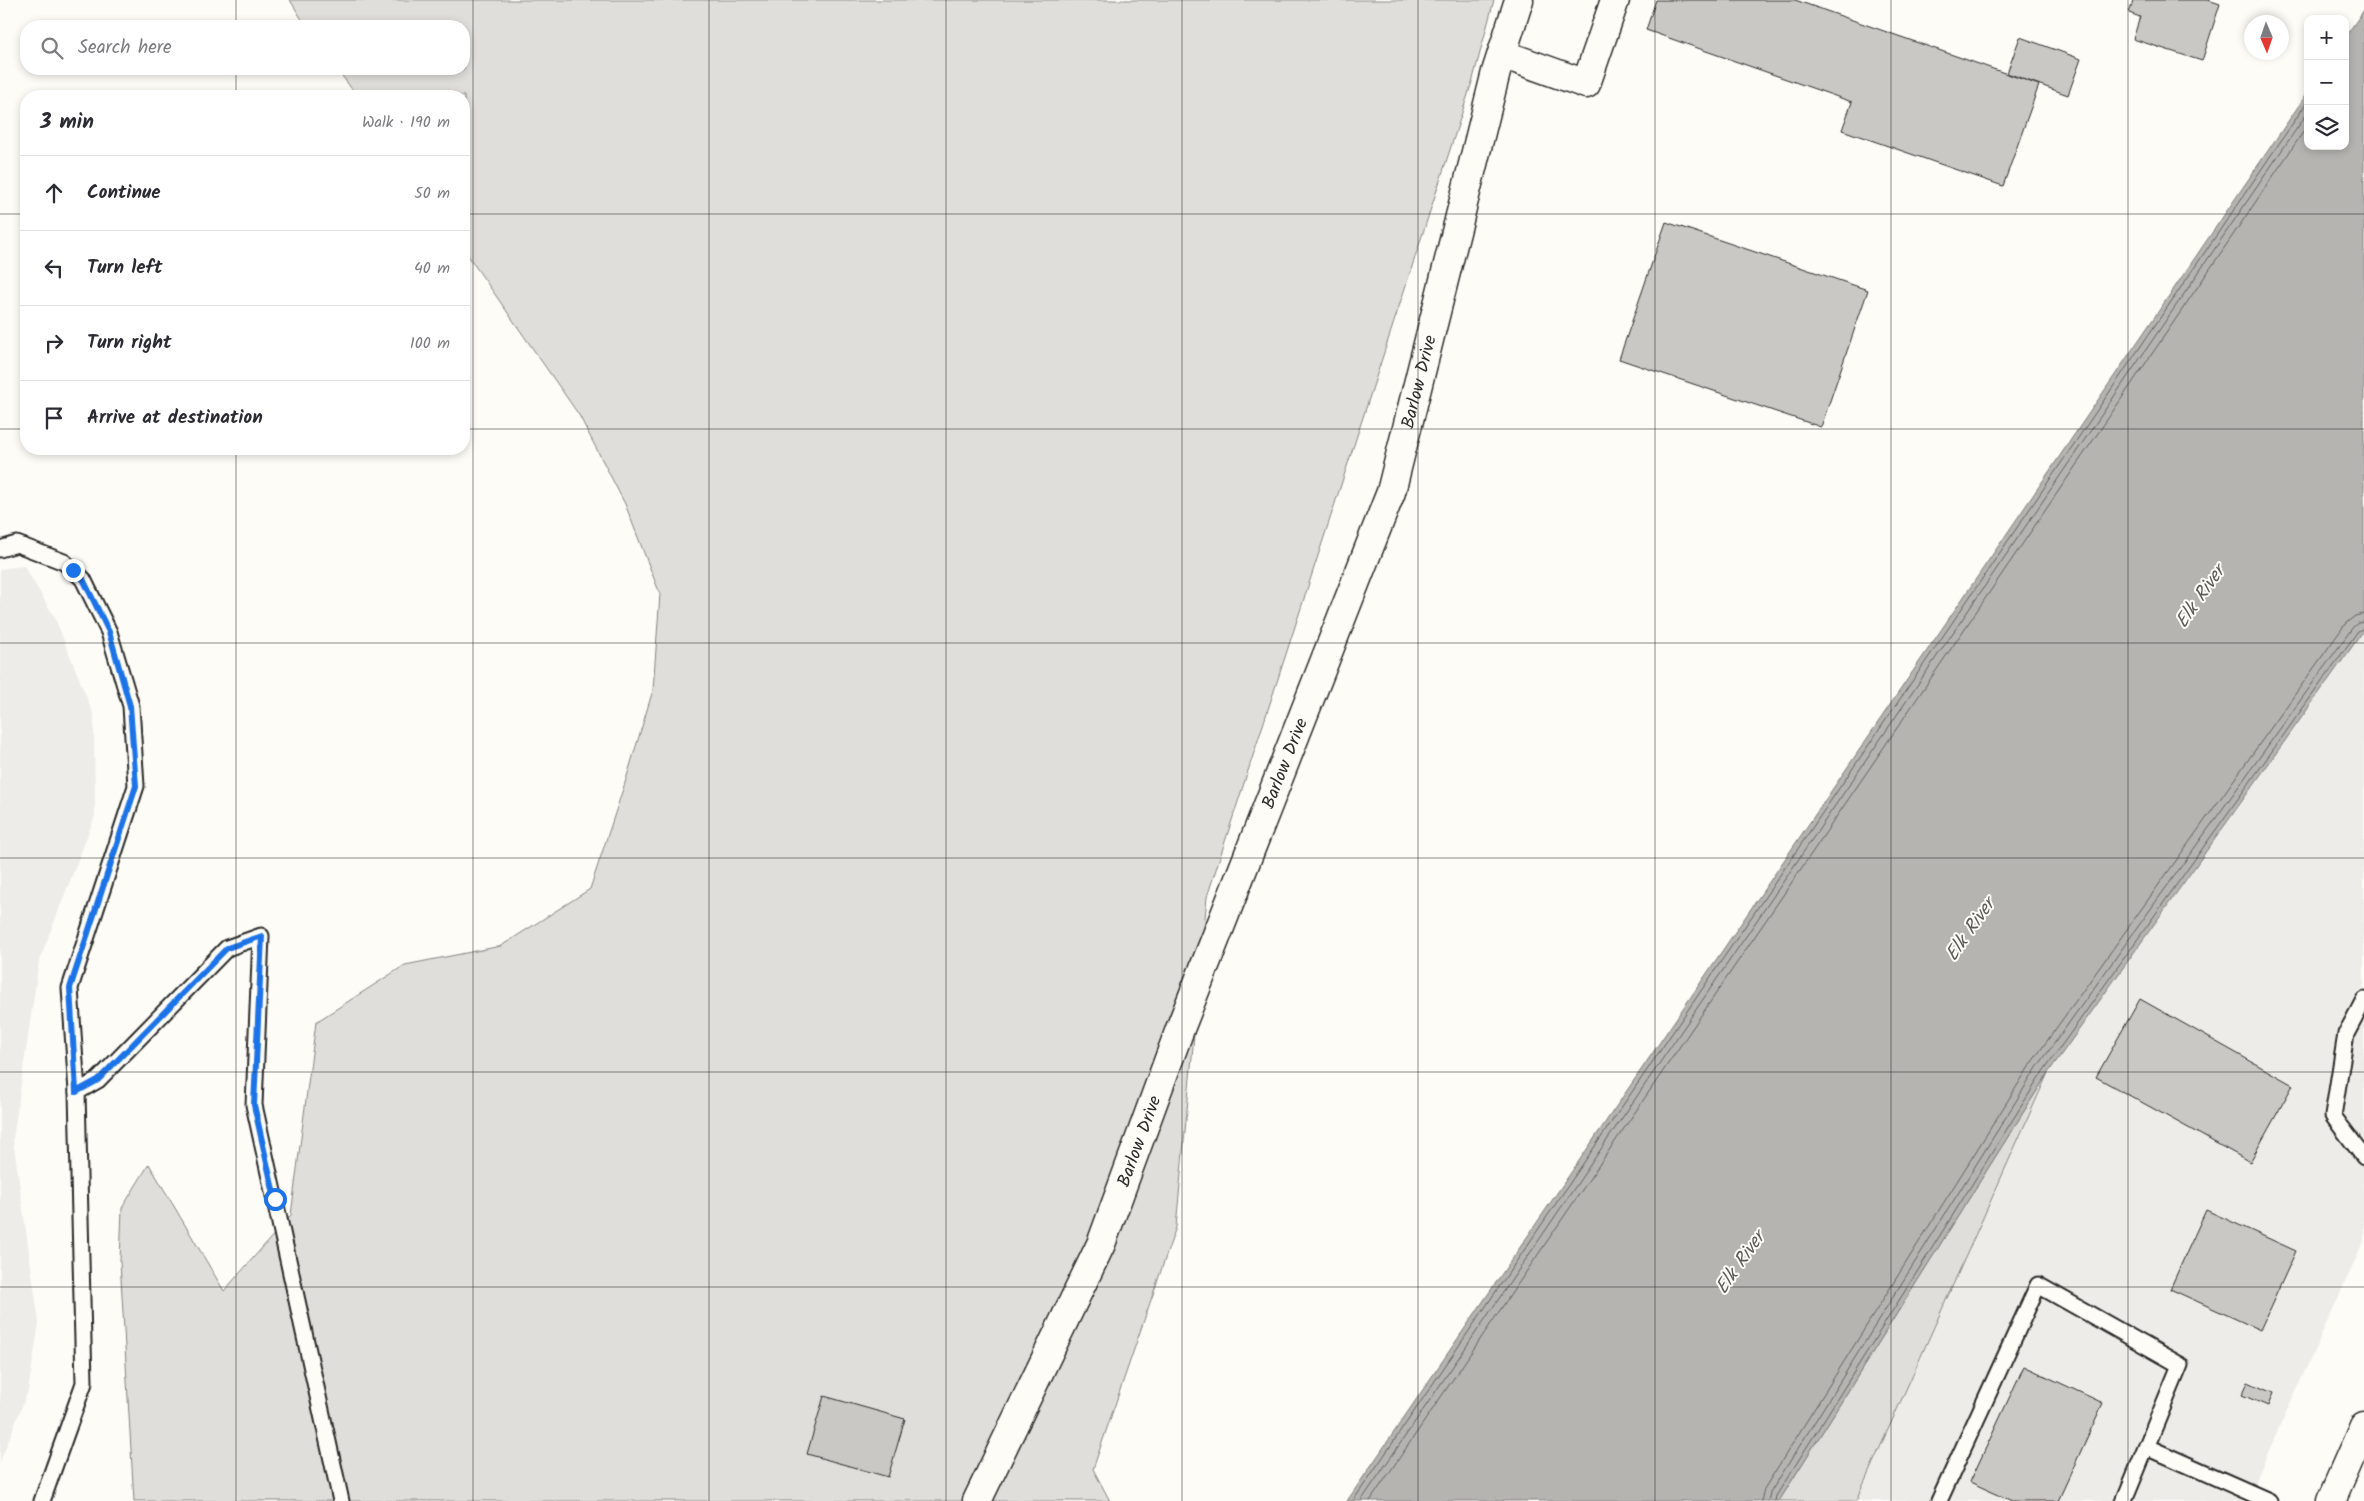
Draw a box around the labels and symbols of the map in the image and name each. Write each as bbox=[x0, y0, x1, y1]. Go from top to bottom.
north arrow bbox=[2244, 15, 2289, 60]
street label: Barlow Drive bbox=[1394, 332, 1446, 432]
water label: Elk River bbox=[2168, 557, 2235, 635]
route end bbox=[62, 559, 85, 582]
street label: Barlow Drive bbox=[1255, 714, 1317, 813]
water label: Elk River bbox=[1938, 890, 2005, 968]
street label: Barlow Drive bbox=[1110, 1092, 1170, 1191]
route start bbox=[264, 1188, 287, 1211]
water label: Elk River bbox=[1708, 1223, 1775, 1301]

